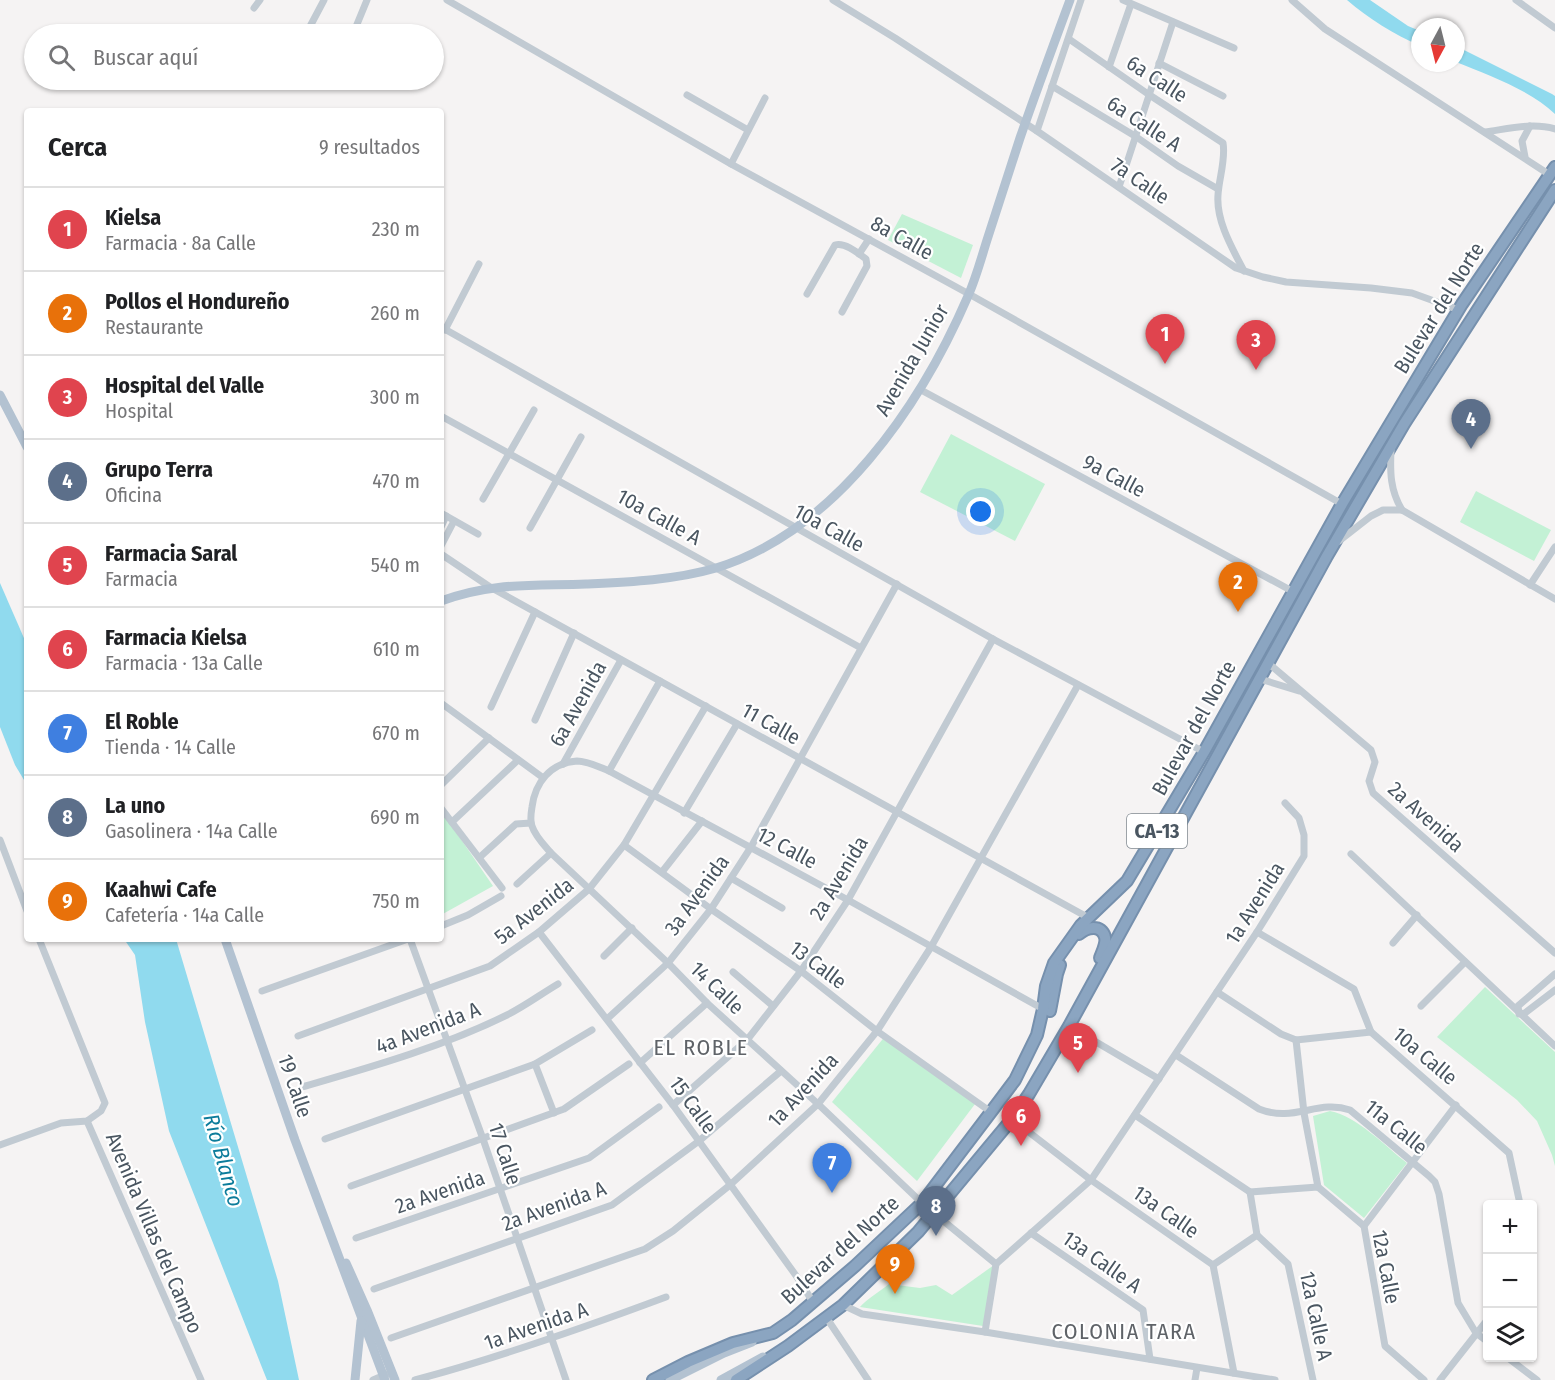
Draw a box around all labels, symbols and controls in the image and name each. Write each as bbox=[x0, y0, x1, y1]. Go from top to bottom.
north arrow bbox=[1411, 18, 1465, 72]
search box bbox=[24, 24, 444, 90]
icon: search bbox=[45, 41, 78, 74]
text: Buscar aquí bbox=[93, 44, 198, 71]
street label: 6a Calle bbox=[1122, 50, 1192, 108]
street label: 6a Calle A bbox=[1102, 90, 1186, 158]
text: Cerca bbox=[48, 132, 107, 163]
text: 9 resultados bbox=[319, 135, 420, 159]
street label: 7a Calle bbox=[1106, 152, 1174, 210]
text: Kielsa bbox=[105, 204, 161, 231]
street label: 8a Calle bbox=[866, 210, 938, 266]
text: 1 bbox=[63, 217, 72, 241]
text: 230 m bbox=[372, 217, 420, 241]
text: Farmacia · 8a Calle bbox=[105, 231, 256, 255]
street label: Bulevar del Norte bbox=[1388, 238, 1490, 378]
text: Pollos el Hondureño bbox=[105, 288, 289, 315]
street label: Avenida Junior bbox=[869, 299, 955, 421]
text: 2 bbox=[63, 301, 72, 325]
text: 260 m bbox=[371, 301, 420, 325]
pin: 1 bbox=[1146, 314, 1184, 364]
text: Restaurante bbox=[105, 315, 204, 339]
pin: 3 bbox=[1236, 320, 1276, 370]
text: Hospital del Valle bbox=[105, 372, 264, 399]
text: 3 bbox=[63, 385, 72, 409]
text: 300 m bbox=[370, 385, 420, 409]
text: Hospital bbox=[105, 399, 173, 423]
pin: 4 bbox=[1452, 400, 1490, 449]
street label: 9a Calle bbox=[1078, 449, 1150, 503]
text: Grupo Terra bbox=[105, 456, 213, 483]
text: 4 bbox=[62, 469, 73, 493]
text: 470 m bbox=[372, 469, 420, 493]
text: Oficina bbox=[105, 483, 162, 507]
street label: 10a Calle A bbox=[612, 483, 706, 551]
your location bbox=[966, 497, 995, 526]
street label: 10a Calle bbox=[789, 498, 869, 558]
text: Farmacia Saral bbox=[105, 540, 237, 567]
text: 5 bbox=[63, 553, 72, 577]
text: 540 m bbox=[371, 553, 420, 577]
pin: 2 bbox=[1218, 562, 1258, 612]
text: Farmacia bbox=[105, 567, 178, 591]
text: Farmacia Kielsa bbox=[105, 624, 247, 651]
text: 6 bbox=[62, 637, 73, 661]
text: 610 m bbox=[373, 637, 420, 661]
text: Farmacia · 13a Calle bbox=[105, 651, 263, 675]
street label: 6a Avenida bbox=[544, 656, 612, 752]
street label: Bulevar del Norte bbox=[1146, 656, 1242, 800]
street label: 11 Calle bbox=[737, 697, 805, 751]
text: El Roble bbox=[105, 708, 179, 735]
text: 7 bbox=[63, 721, 72, 745]
text: 670 m bbox=[372, 721, 420, 745]
text: Tienda · 14 Calle bbox=[105, 735, 236, 759]
street label: 2a Avenida bbox=[1383, 776, 1469, 858]
text: La uno bbox=[105, 792, 165, 819]
text: 8 bbox=[62, 805, 73, 829]
text: 690 m bbox=[370, 805, 420, 829]
road number: CA-13 bbox=[1127, 814, 1187, 848]
text: Gasolinera · 14a Calle bbox=[105, 819, 278, 843]
street label: 12 Calle bbox=[753, 821, 821, 875]
street label: 2a Avenida bbox=[804, 831, 874, 925]
street label: 3a Avenida bbox=[659, 850, 735, 940]
street label: 1a Avenida bbox=[1220, 857, 1290, 949]
street label: 5a Avenida bbox=[489, 872, 579, 950]
text: Kaahwi Cafe bbox=[105, 876, 217, 903]
text: 9 bbox=[62, 889, 73, 913]
text: 750 m bbox=[373, 889, 420, 913]
text: Cafetería · 14a Calle bbox=[105, 903, 264, 927]
street label: 13 Calle bbox=[784, 935, 852, 995]
street label: 14 Calle bbox=[685, 956, 749, 1020]
street label: 4a Avenida A bbox=[372, 996, 484, 1060]
street label: 10a Calle bbox=[1387, 1022, 1463, 1090]
pin: 5 bbox=[1058, 1024, 1098, 1073]
district label: EL ROBLE bbox=[654, 1034, 748, 1061]
street label: 1a Avenida bbox=[762, 1047, 844, 1133]
street label: 19 Calle bbox=[272, 1051, 318, 1121]
street label: 15 Calle bbox=[663, 1071, 723, 1139]
street label: 11a Calle bbox=[1359, 1094, 1433, 1160]
pin: 6 bbox=[1002, 1096, 1040, 1146]
water label: Río Blanco bbox=[197, 1111, 250, 1210]
street label: 17 Calle bbox=[483, 1120, 527, 1188]
street label: Avenida Villas del Campo bbox=[100, 1129, 208, 1337]
pin: 7 bbox=[812, 1144, 852, 1193]
street label: 2a Avenida bbox=[392, 1165, 488, 1219]
street label: 2a Avenida A bbox=[498, 1175, 610, 1237]
street label: 13a Calle bbox=[1128, 1180, 1204, 1244]
pin: 8 bbox=[916, 1186, 956, 1236]
street label: Bulevar del Norte bbox=[776, 1190, 904, 1310]
map controls bbox=[1483, 1200, 1537, 1362]
button: + bbox=[1483, 1200, 1537, 1254]
street label: 13a Calle A bbox=[1057, 1225, 1147, 1299]
street label: 12a Calle bbox=[1366, 1228, 1406, 1306]
pin: 9 bbox=[876, 1244, 914, 1294]
button: − bbox=[1483, 1254, 1537, 1308]
street label: 12a Calle A bbox=[1294, 1269, 1338, 1363]
street label: 1a Avenida A bbox=[481, 1296, 591, 1356]
button: layers bbox=[1483, 1308, 1537, 1362]
district label: COLONIA TARA bbox=[1051, 1318, 1197, 1345]

